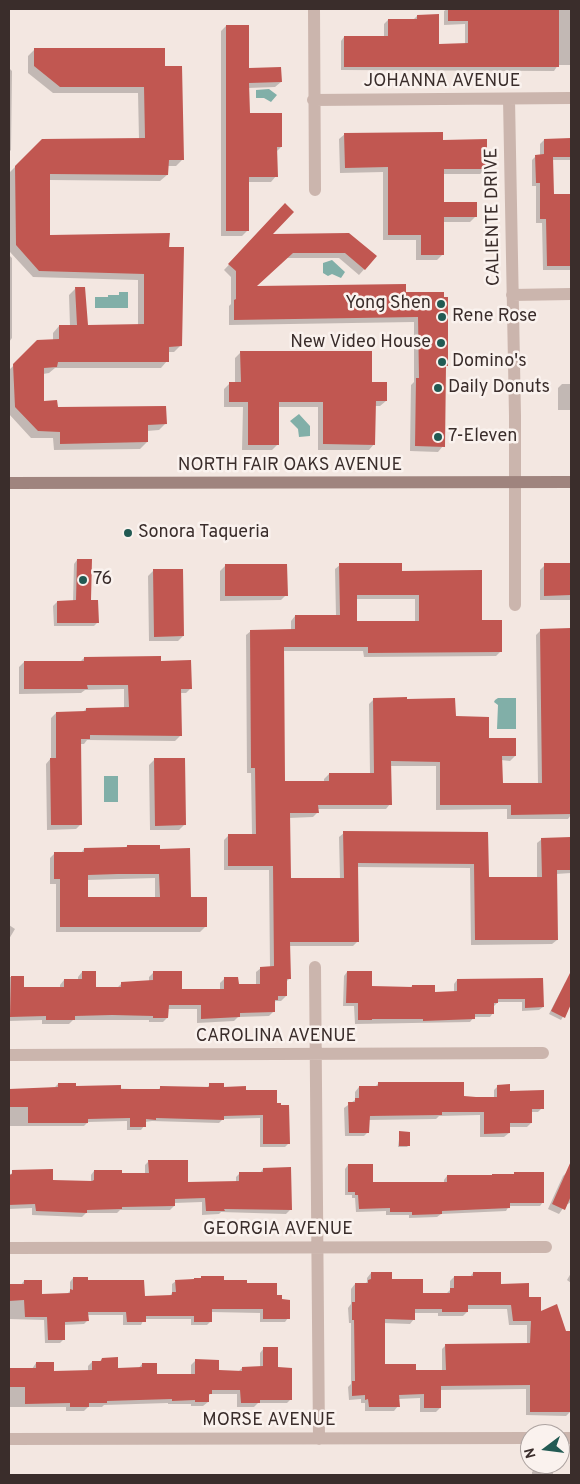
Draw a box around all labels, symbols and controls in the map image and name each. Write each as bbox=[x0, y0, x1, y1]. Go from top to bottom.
street label: JOHANNA AVENUE bbox=[363, 71, 521, 93]
street label: CALIENTE DRIVE bbox=[482, 148, 506, 286]
place label: Yong Shen bbox=[345, 293, 431, 315]
marker: Yong Shen bbox=[435, 298, 447, 310]
place label: Rene Rose bbox=[452, 306, 537, 328]
marker: Rene Rose bbox=[436, 311, 448, 323]
place label: New Video House bbox=[290, 332, 431, 354]
marker: New Video House bbox=[435, 337, 447, 349]
place label: Domino's bbox=[452, 351, 527, 373]
marker: Domino's bbox=[436, 356, 448, 368]
place label: Daily Donuts bbox=[448, 377, 550, 399]
marker: Daily Donuts bbox=[432, 382, 444, 394]
place label: 7-Eleven bbox=[448, 426, 517, 448]
marker: 7-Eleven bbox=[432, 431, 444, 443]
street label: NORTH FAIR OAKS AVENUE bbox=[178, 455, 402, 477]
place label: Sonora Taqueria bbox=[138, 522, 269, 544]
marker: Sonora Taqueria bbox=[122, 527, 134, 539]
place label: 76 bbox=[93, 569, 112, 591]
marker: 76 bbox=[77, 574, 89, 586]
street label: CAROLINA AVENUE bbox=[196, 1026, 356, 1048]
street label: GEORGIA AVENUE bbox=[203, 1219, 353, 1241]
street label: MORSE AVENUE bbox=[202, 1410, 336, 1432]
north arrow bbox=[520, 1424, 570, 1474]
text: N bbox=[521, 1446, 541, 1460]

